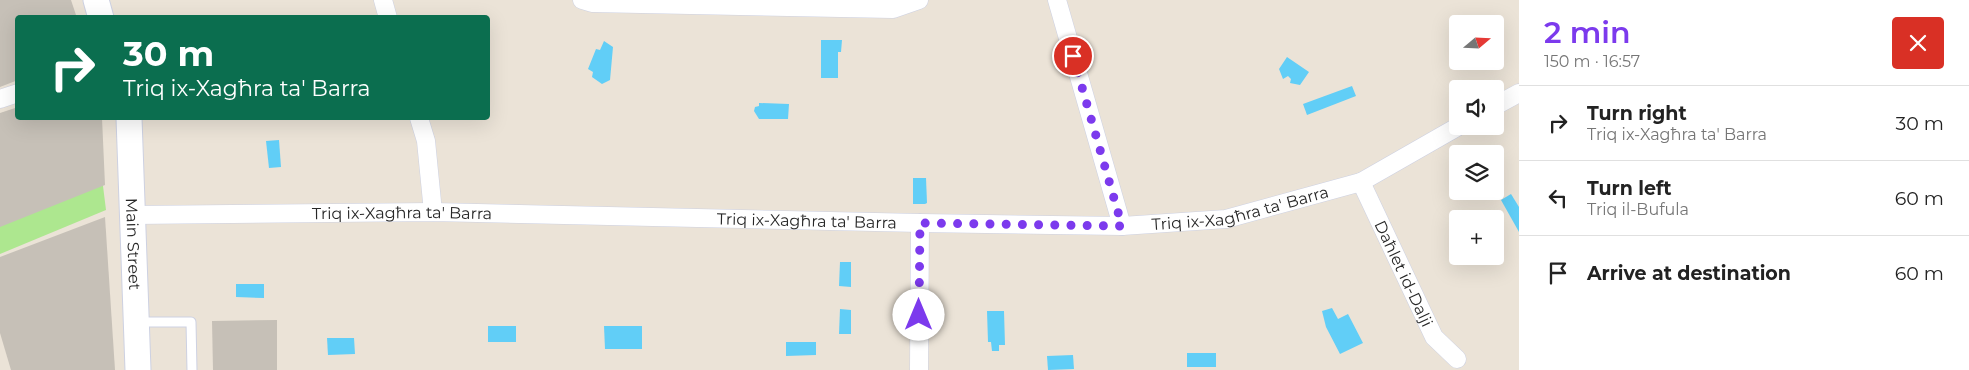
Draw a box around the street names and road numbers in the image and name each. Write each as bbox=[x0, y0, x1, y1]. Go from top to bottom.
street label: Triq ix-Xagħra ta' Barra bbox=[1151, 182, 1330, 233]
street label: Main Street bbox=[122, 197, 145, 291]
street label: Triq ix-Xagħra ta' Barra bbox=[312, 202, 492, 223]
street label: Triq ix-Xagħra ta' Barra bbox=[717, 209, 897, 232]
street label: Daħlet id-Dalji bbox=[1371, 217, 1437, 330]

